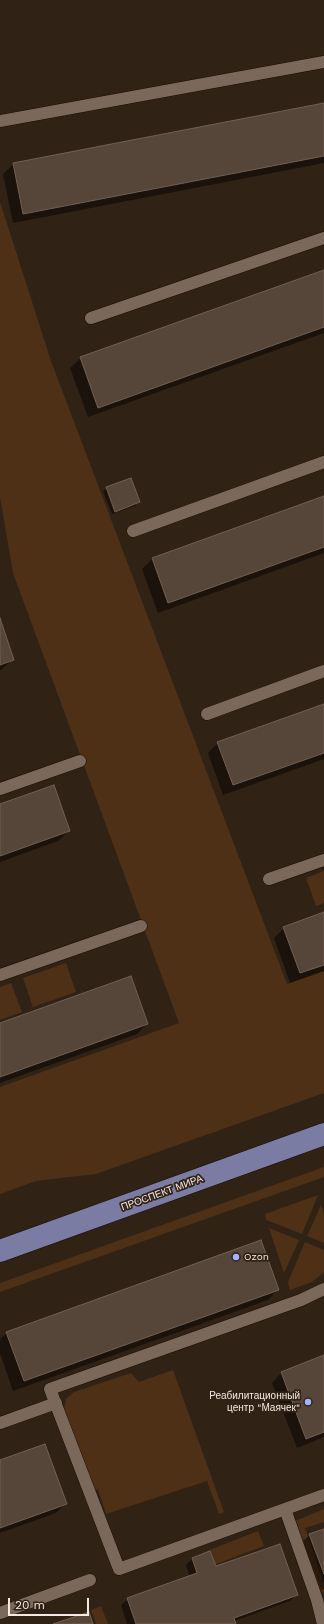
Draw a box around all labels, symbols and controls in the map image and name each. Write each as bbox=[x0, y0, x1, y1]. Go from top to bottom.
street label: ПРОСПЕКТ МИРА bbox=[120, 1173, 204, 1213]
place label: Ozon bbox=[244, 1251, 269, 1263]
marker: Ozon bbox=[231, 1252, 241, 1262]
place label: Реабилитационный центр "Маячек" bbox=[209, 1390, 300, 1414]
marker: Реабилитационный центр "Маячек" bbox=[303, 1397, 313, 1407]
scale bar bbox=[10, 1590, 91, 1616]
text: 20 m bbox=[15, 1598, 45, 1612]

